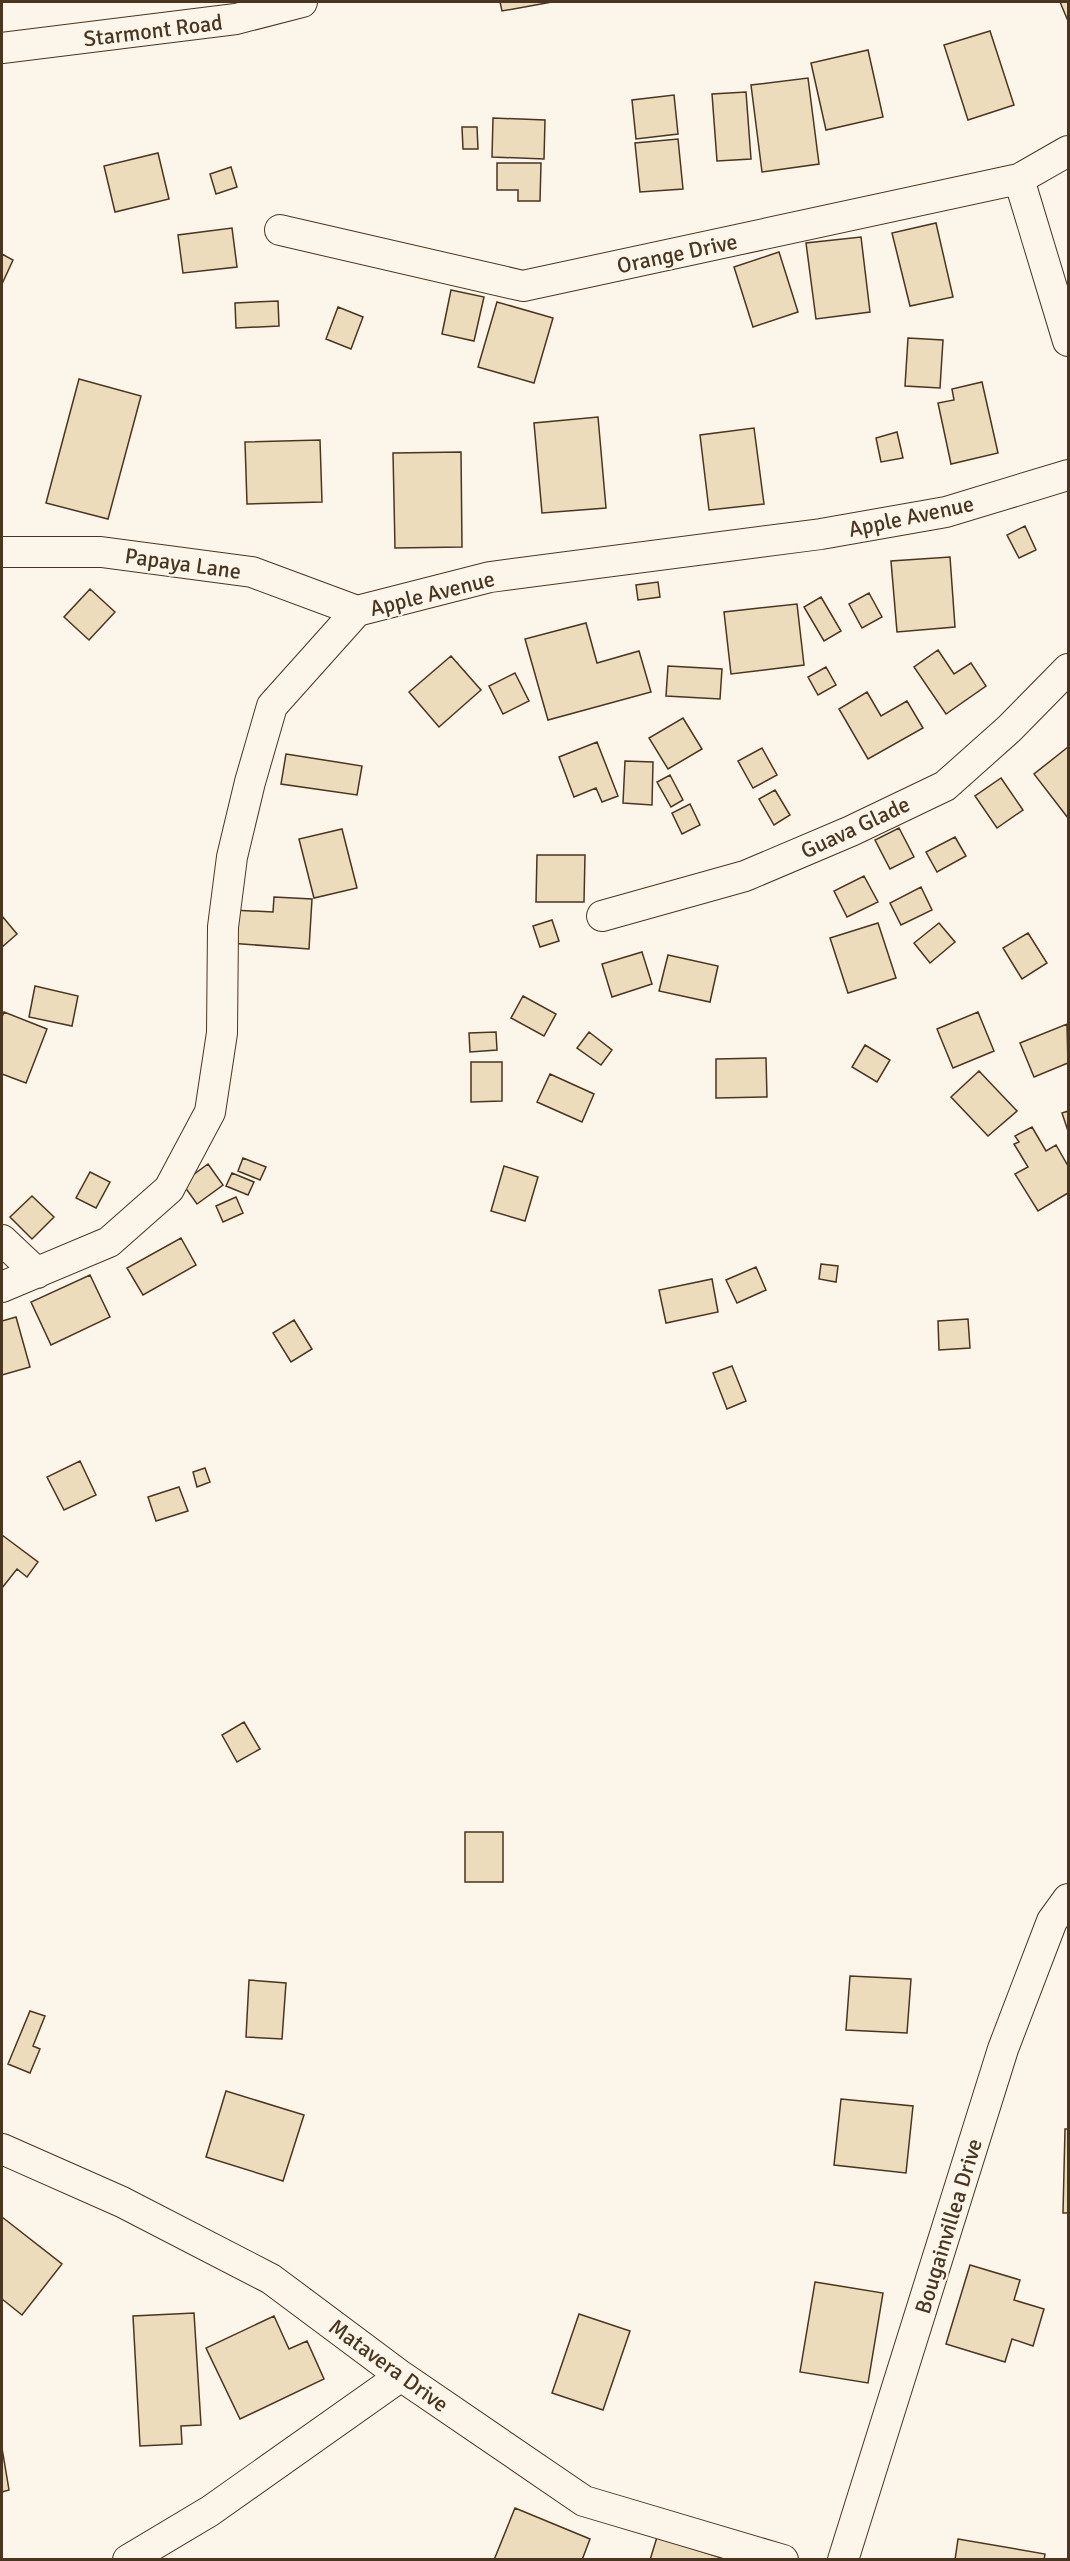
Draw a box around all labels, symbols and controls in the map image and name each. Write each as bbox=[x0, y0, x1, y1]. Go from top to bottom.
street label: Starmont Road bbox=[82, 9, 224, 52]
street label: Orange Drive bbox=[615, 228, 740, 279]
street label: Apple Avenue bbox=[846, 490, 976, 543]
street label: Papaya Lane bbox=[123, 542, 243, 585]
street label: Apple Avenue bbox=[367, 565, 497, 622]
street label: Guava Glade bbox=[796, 790, 914, 864]
street label: Bougainvillea Drive bbox=[909, 2135, 988, 2317]
street label: Matavera Drive bbox=[324, 2313, 454, 2418]

